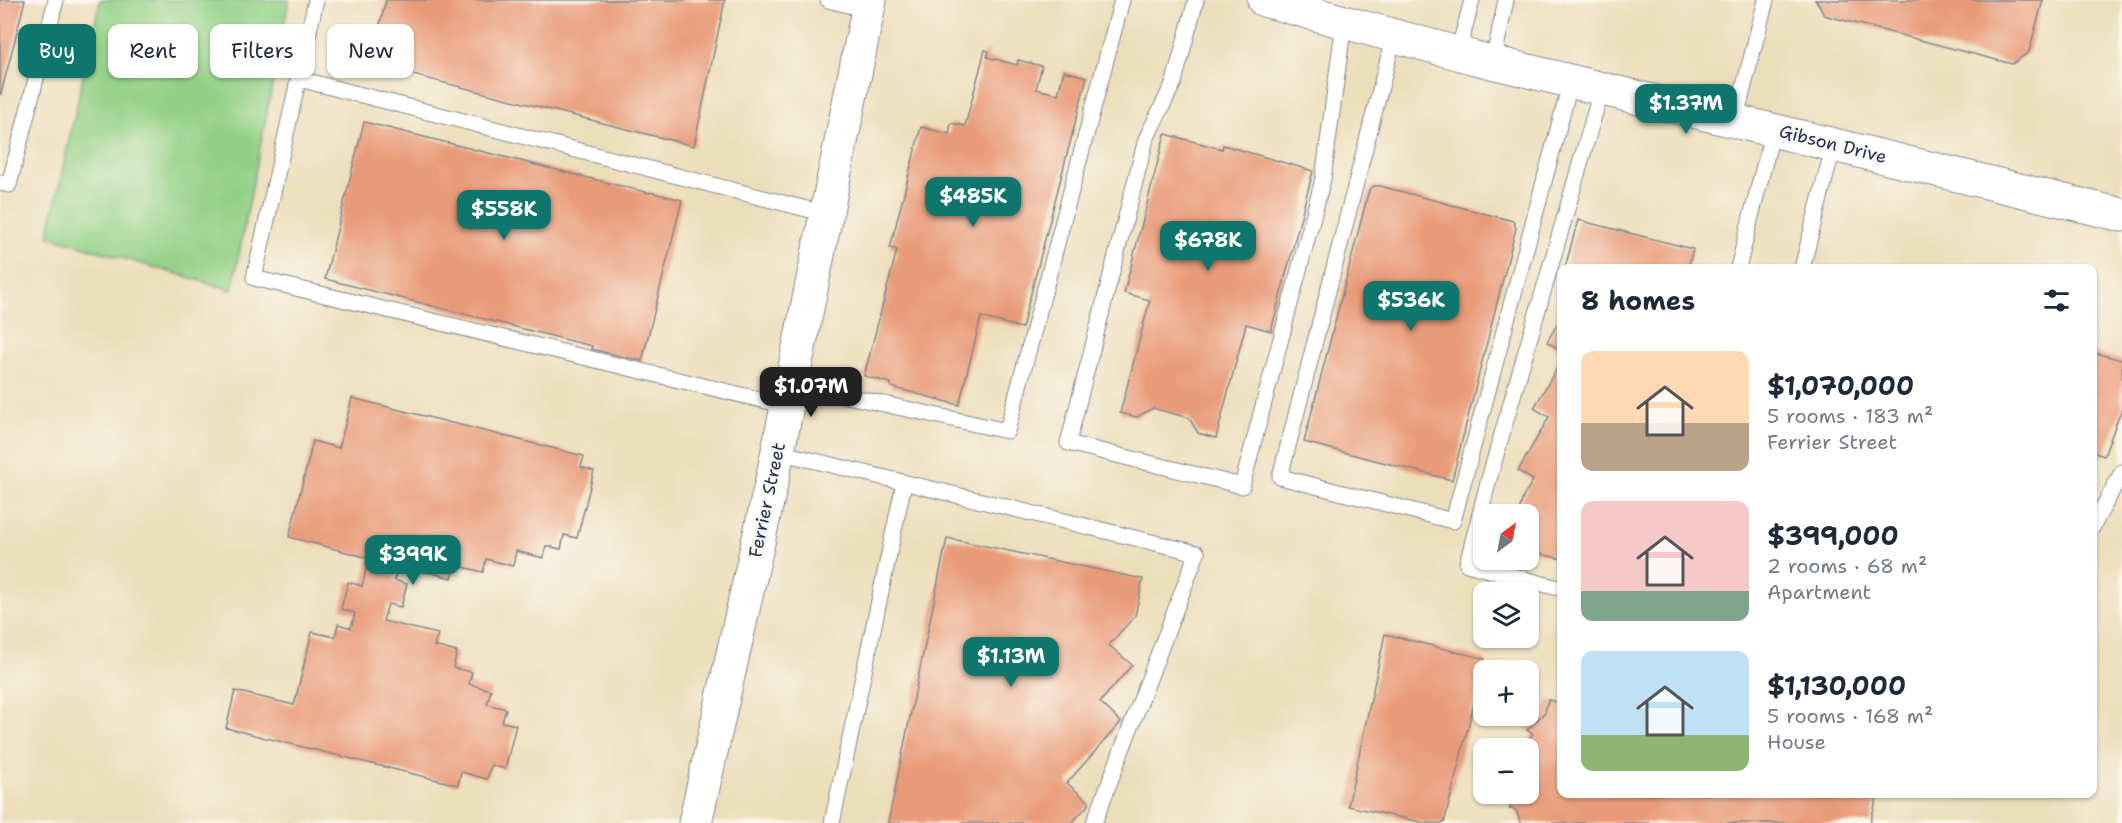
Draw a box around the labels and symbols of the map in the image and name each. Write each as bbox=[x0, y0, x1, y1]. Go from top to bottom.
pin: $1.37M bbox=[1637, 84, 1735, 135]
street label: Gibson Drive bbox=[1777, 119, 1889, 169]
pin: $485K bbox=[931, 177, 1015, 228]
pin: $558K bbox=[462, 190, 546, 241]
pin: $678K bbox=[1166, 221, 1250, 272]
pin: $536K bbox=[1369, 281, 1453, 332]
pin: $1.07M bbox=[762, 367, 860, 418]
street label: Ferrier Street bbox=[743, 440, 791, 560]
north arrow bbox=[1473, 504, 1539, 570]
pin: $399K bbox=[371, 535, 455, 586]
pin: $1.13M bbox=[962, 637, 1060, 688]

